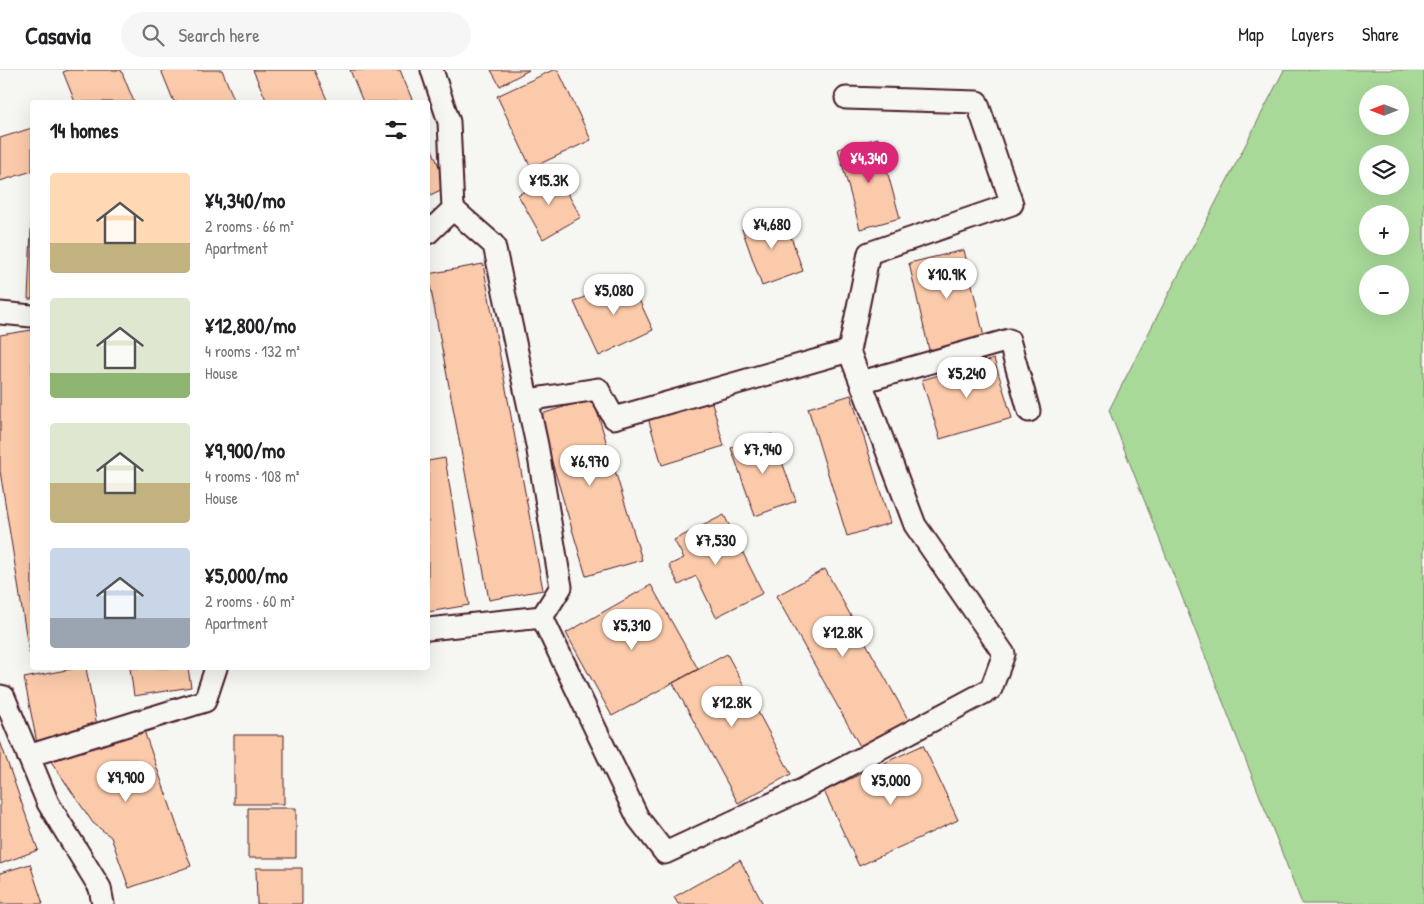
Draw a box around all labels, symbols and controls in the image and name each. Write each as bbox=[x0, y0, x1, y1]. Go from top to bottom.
search box bbox=[121, 12, 471, 57]
text: Casavia bbox=[25, 19, 91, 51]
icon: search bbox=[139, 21, 167, 49]
text: Search here bbox=[179, 22, 260, 48]
text: Map bbox=[1238, 22, 1264, 47]
text: Layers bbox=[1292, 22, 1334, 47]
text: Share bbox=[1362, 22, 1399, 47]
north arrow bbox=[1359, 85, 1409, 135]
map controls bbox=[1359, 85, 1409, 315]
text: 14 homes bbox=[50, 116, 118, 145]
icon: filters bbox=[382, 116, 410, 144]
pin: ¥4,340 bbox=[828, 142, 910, 184]
button: layers bbox=[1359, 145, 1409, 195]
text: ¥4,340 bbox=[851, 147, 888, 169]
pin: ¥15.3K bbox=[508, 164, 590, 206]
text: ¥15.3K bbox=[530, 169, 568, 191]
text: ¥4,340/mo bbox=[205, 186, 285, 215]
icon: home bbox=[90, 193, 150, 253]
button: + bbox=[1359, 205, 1409, 255]
pin: ¥4,680 bbox=[731, 208, 813, 250]
text: ¥4,680 bbox=[753, 213, 791, 235]
text: 2 rooms · 66 m² bbox=[205, 215, 294, 237]
text: Apartment bbox=[205, 237, 268, 259]
pin: ¥10.9K bbox=[906, 258, 988, 300]
text: ¥10.9K bbox=[928, 263, 966, 285]
button: − bbox=[1359, 265, 1409, 315]
pin: ¥5,080 bbox=[573, 274, 655, 316]
text: ¥5,080 bbox=[595, 279, 633, 301]
text: ¥12,800/mo bbox=[205, 311, 296, 340]
icon: home bbox=[90, 318, 150, 378]
text: 4 rooms · 132 m² bbox=[205, 340, 300, 362]
pin: ¥5,240 bbox=[926, 356, 1008, 399]
text: House bbox=[205, 362, 238, 384]
text: ¥5,240 bbox=[948, 362, 986, 384]
pin: ¥7,940 bbox=[722, 432, 804, 475]
text: ¥9,900/mo bbox=[205, 436, 285, 465]
text: ¥7,940 bbox=[744, 438, 782, 460]
icon: home bbox=[90, 443, 150, 503]
pin: ¥6,970 bbox=[549, 444, 631, 487]
text: ¥6,970 bbox=[571, 450, 609, 472]
text: 4 rooms · 108 m² bbox=[205, 465, 299, 487]
text: House bbox=[205, 487, 238, 509]
pin: ¥7,530 bbox=[675, 524, 757, 566]
text: ¥7,530 bbox=[696, 529, 736, 551]
text: ¥5,000/mo bbox=[205, 561, 288, 590]
icon: home bbox=[90, 568, 150, 628]
text: 2 rooms · 60 m² bbox=[205, 590, 295, 612]
pin: ¥5,310 bbox=[591, 608, 673, 651]
text: Apartment bbox=[205, 612, 268, 634]
text: ¥5,310 bbox=[613, 614, 651, 636]
pin: ¥12.8K bbox=[802, 616, 884, 658]
text: ¥12.8K bbox=[823, 621, 863, 643]
pin: ¥12.8K bbox=[691, 686, 773, 728]
text: ¥12.8K bbox=[712, 691, 752, 713]
pin: ¥9,900 bbox=[85, 760, 167, 803]
pin: ¥5,000 bbox=[850, 764, 932, 806]
text: ¥9,900 bbox=[108, 766, 144, 788]
text: ¥5,000 bbox=[872, 769, 910, 791]

